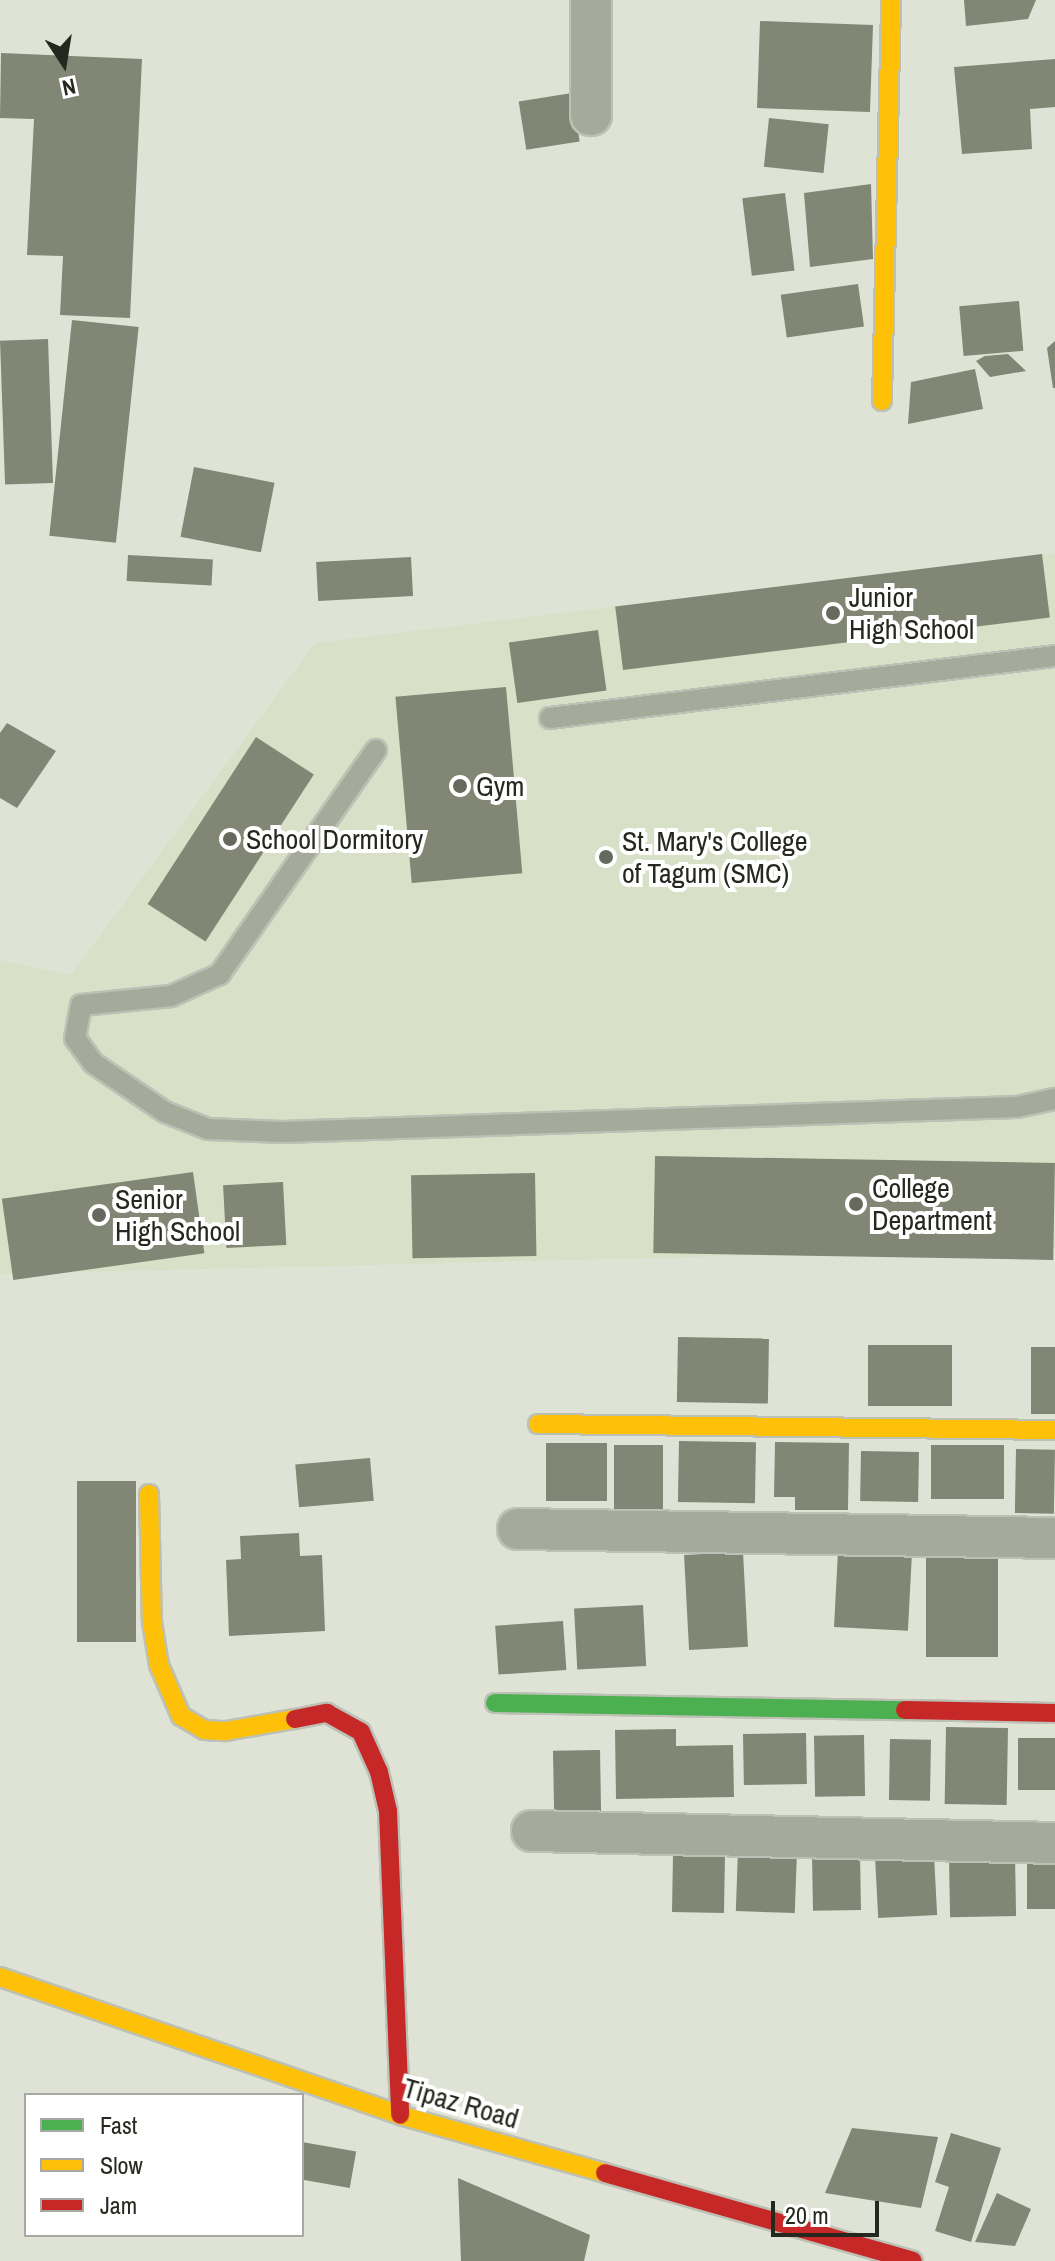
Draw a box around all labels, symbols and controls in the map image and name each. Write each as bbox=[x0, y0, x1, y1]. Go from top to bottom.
north arrow bbox=[24, 24, 104, 104]
text: N bbox=[59, 71, 78, 104]
place label: Junior High School bbox=[849, 580, 974, 646]
marker: Junior High School bbox=[824, 604, 842, 622]
place label: Gym bbox=[476, 769, 524, 803]
marker: Gym bbox=[451, 777, 469, 795]
place label: School Dormitory bbox=[246, 822, 423, 856]
place label: St. Mary's College of Tagum (SMC) bbox=[622, 824, 808, 890]
marker: School Dormitory bbox=[221, 830, 239, 848]
marker: St. Mary's College of Tagum (SMC) bbox=[597, 848, 615, 866]
place label: College Department bbox=[872, 1171, 992, 1237]
place label: Senior High School bbox=[115, 1182, 240, 1248]
marker: College Department bbox=[847, 1195, 865, 1213]
marker: Senior High School bbox=[90, 1206, 108, 1224]
street label: Tipaz Road bbox=[400, 2071, 522, 2135]
legend bbox=[24, 2093, 304, 2237]
text: Fast bbox=[100, 2109, 137, 2141]
text: Slow bbox=[100, 2149, 143, 2181]
scale bar bbox=[775, 2185, 883, 2235]
text: Jam bbox=[100, 2189, 137, 2221]
text: 20 m bbox=[785, 2199, 829, 2231]

